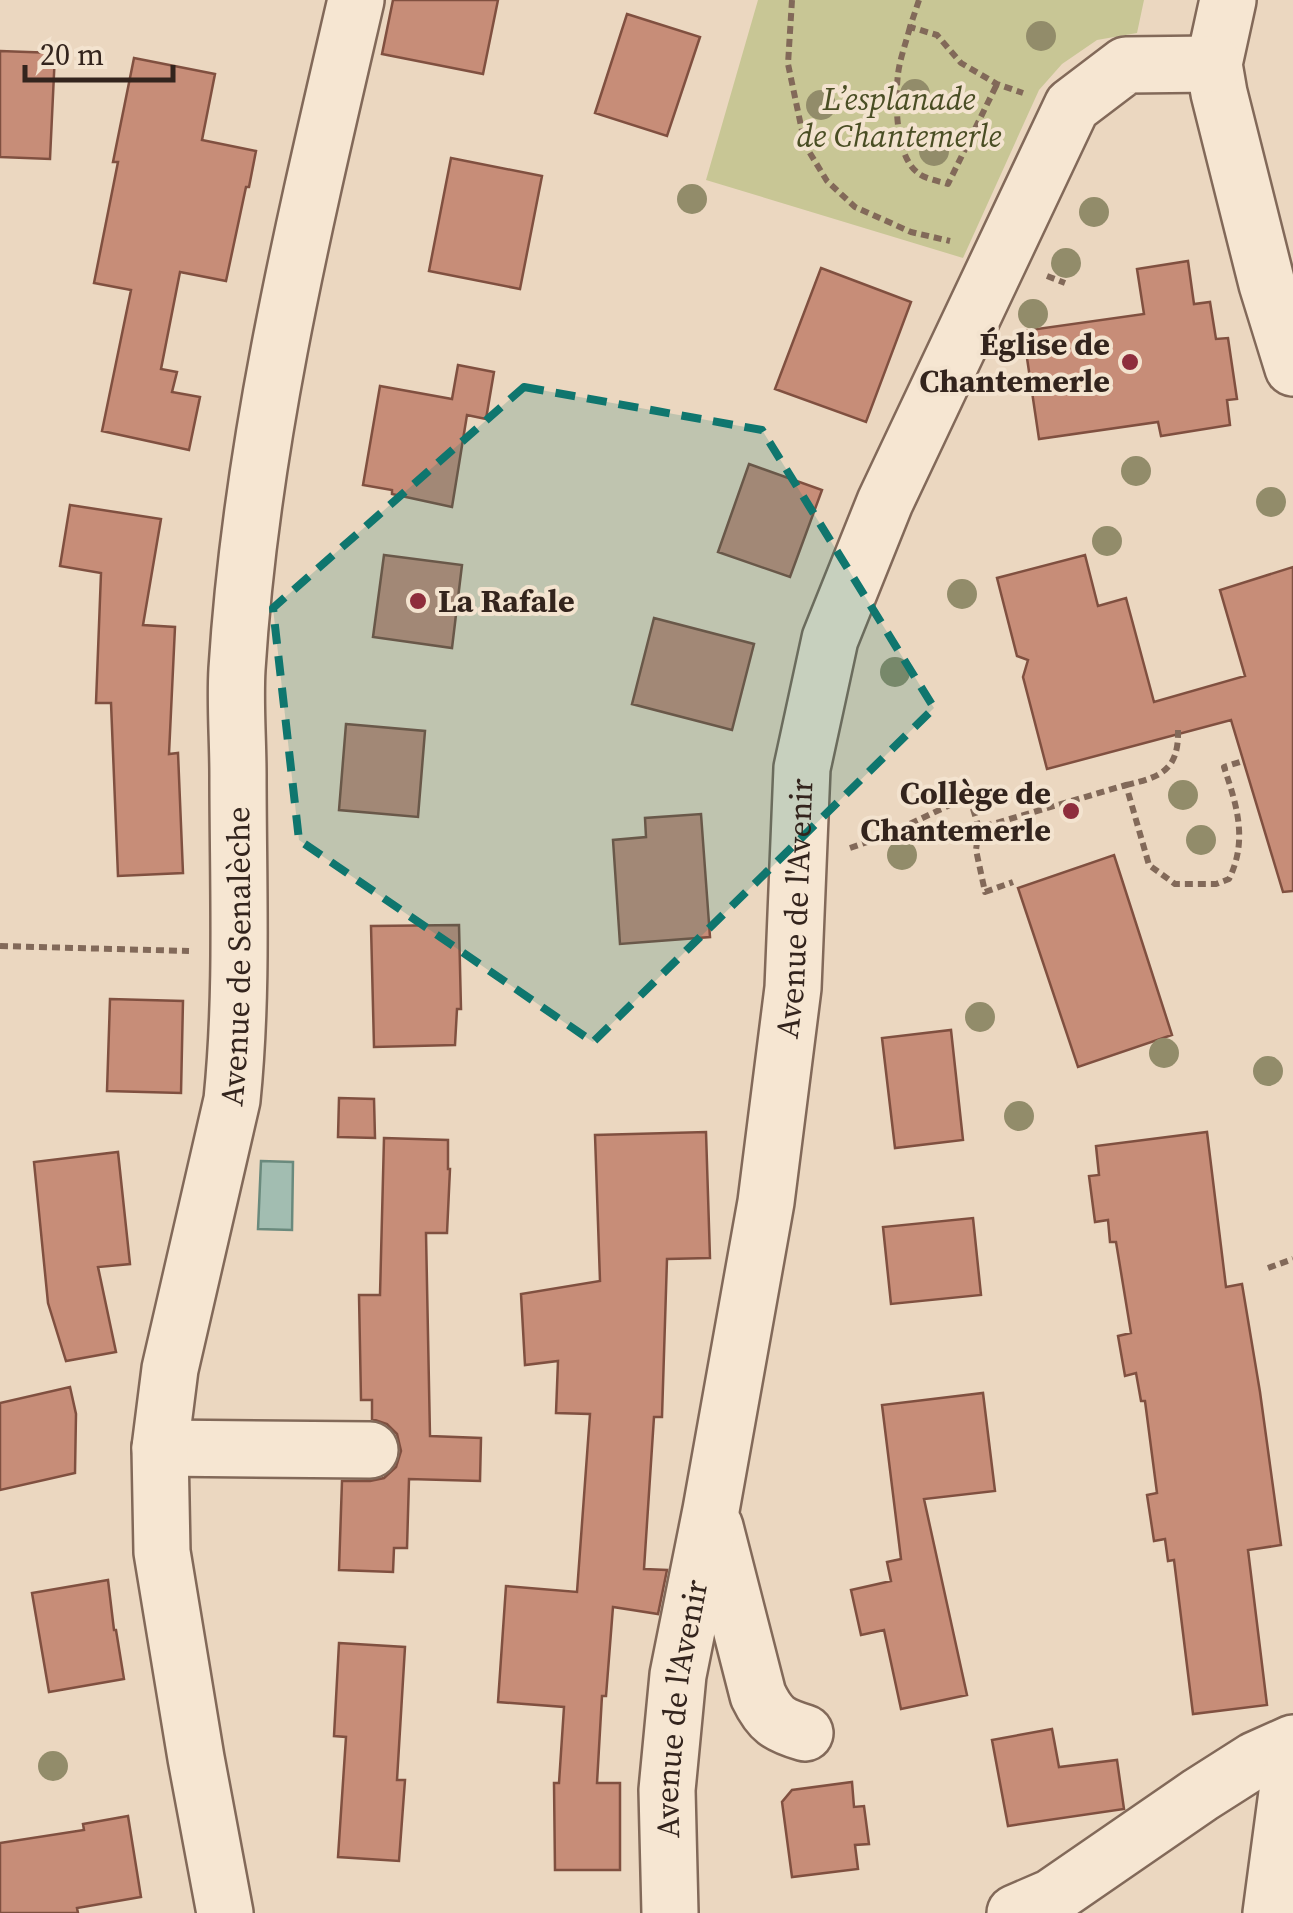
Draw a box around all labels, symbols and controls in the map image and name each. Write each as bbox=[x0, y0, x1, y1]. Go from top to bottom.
scale bar bbox=[25, 20, 172, 82]
text: 20 m bbox=[40, 34, 104, 75]
park label: L’esplanade de Chantemerle bbox=[796, 77, 1002, 158]
place label: Église de Chantemerle bbox=[919, 322, 1110, 403]
marker: Église de Chantemerle bbox=[1119, 351, 1141, 373]
place label: La Rafale bbox=[438, 579, 575, 623]
marker: La Rafale bbox=[407, 590, 429, 612]
place label: Collège de Chantemerle bbox=[860, 771, 1051, 852]
street label: Avenue de l'Avenir bbox=[765, 777, 824, 1041]
marker: Collège de Chantemerle bbox=[1060, 800, 1082, 822]
street label: Avenue de Senalèche bbox=[210, 806, 261, 1108]
street label: Avenue de l'Avenir bbox=[645, 1576, 719, 1839]

